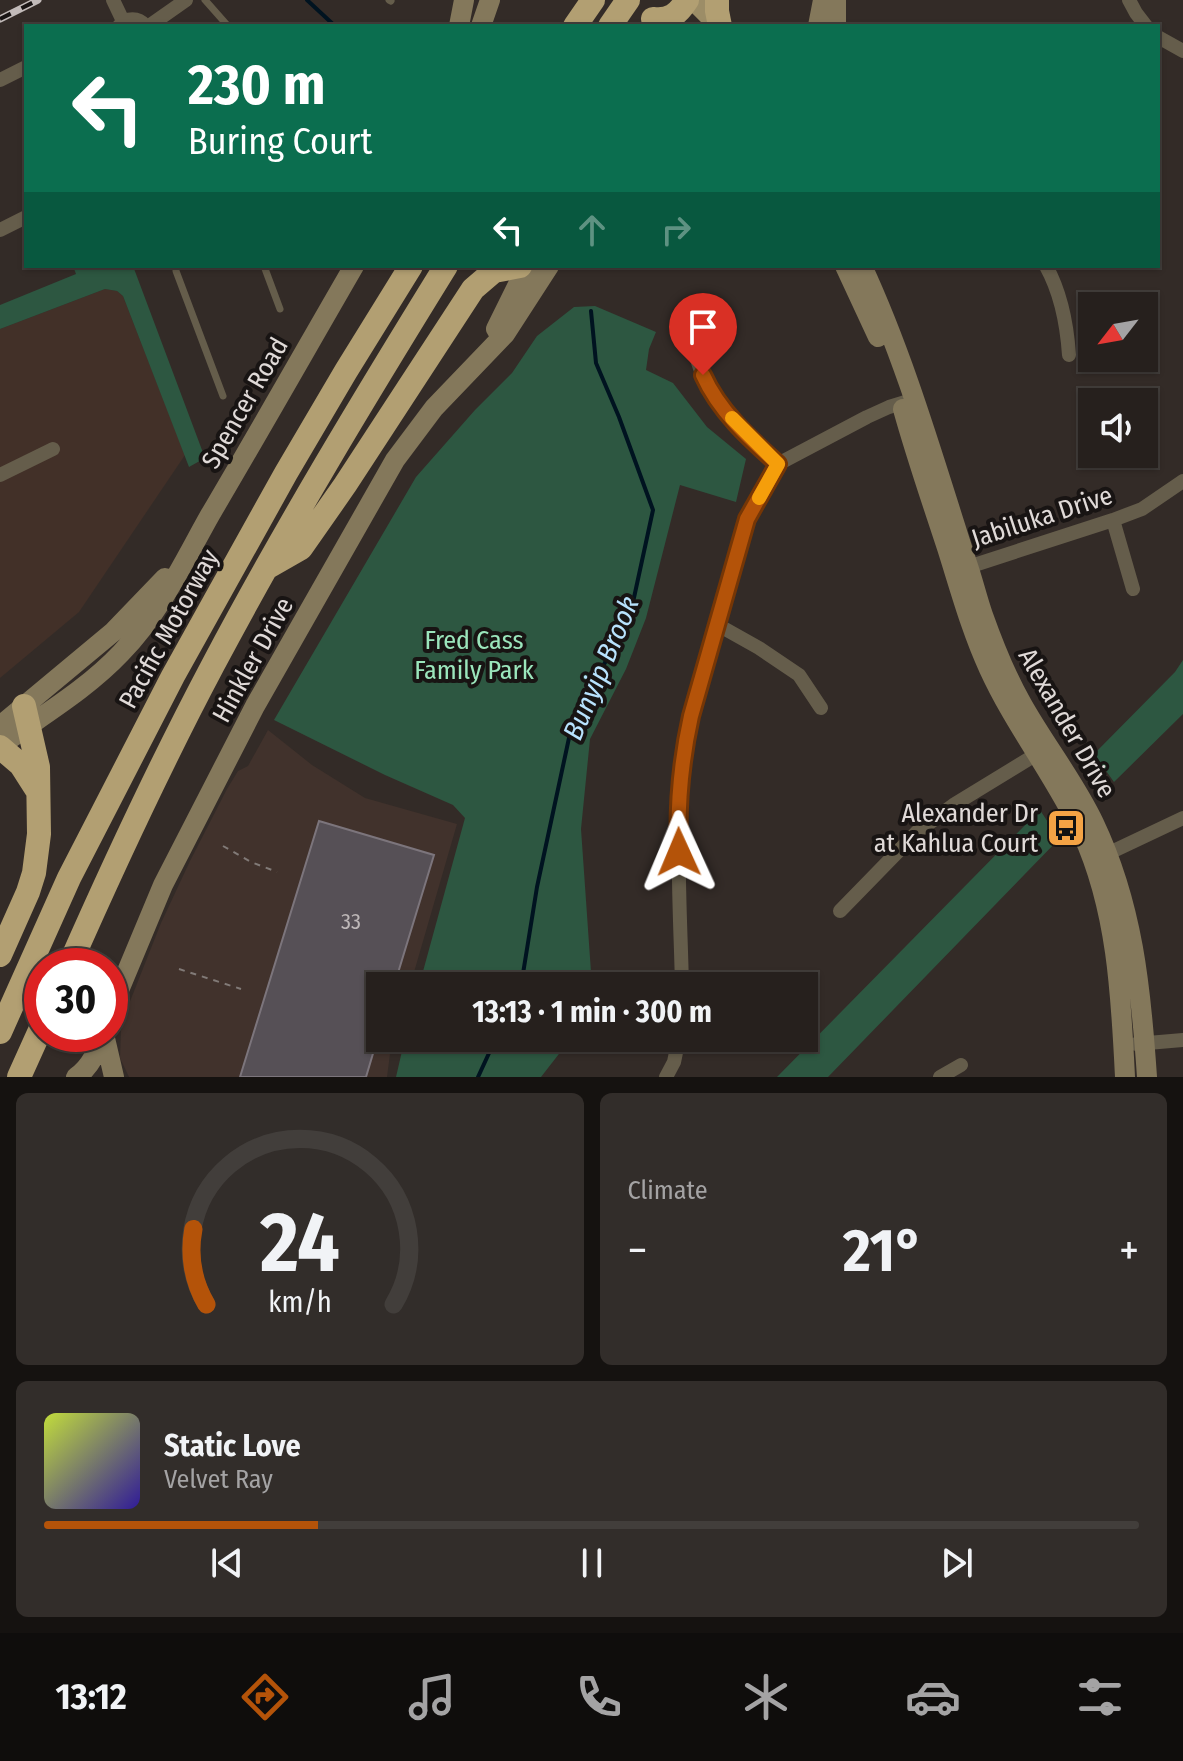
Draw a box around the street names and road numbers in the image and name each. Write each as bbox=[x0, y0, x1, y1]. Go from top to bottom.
street label: Spencer Road bbox=[195, 332, 295, 474]
street label: Jabiluka Drive bbox=[968, 480, 1116, 554]
street label: Pacific Motorway bbox=[112, 544, 226, 714]
street label: Hinkler Drive bbox=[206, 592, 300, 728]
street label: Alexander Drive bbox=[1012, 643, 1122, 803]

